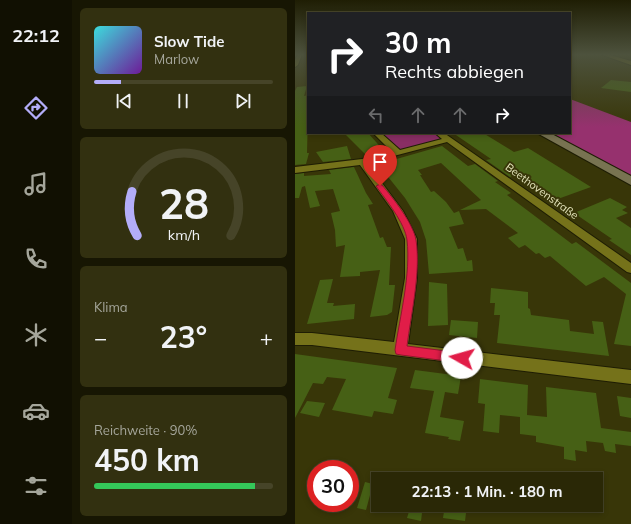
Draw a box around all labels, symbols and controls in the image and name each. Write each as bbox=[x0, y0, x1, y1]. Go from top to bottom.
text: 22:12 bbox=[12, 24, 60, 47]
text: 30 m bbox=[385, 25, 451, 60]
icon: right bbox=[319, 28, 371, 80]
text: Slow Tide bbox=[154, 32, 224, 51]
text: Marlow bbox=[154, 51, 199, 67]
text: Rechts abbiegen bbox=[385, 60, 524, 83]
icon: previous bbox=[113, 90, 135, 112]
icon: pause bbox=[172, 90, 194, 112]
icon: next bbox=[232, 90, 254, 112]
icon: directions bbox=[22, 94, 50, 122]
icon: left bbox=[365, 104, 387, 126]
icon: ahead bbox=[407, 104, 429, 126]
icon: ahead bbox=[449, 104, 471, 126]
icon: right bbox=[491, 104, 513, 126]
pin bbox=[363, 145, 397, 186]
icon: arrive bbox=[369, 151, 391, 173]
street label: Beethovenstraße bbox=[503, 160, 581, 222]
icon: music bbox=[22, 170, 50, 198]
text: 28 bbox=[159, 176, 208, 228]
text: km/h bbox=[167, 225, 200, 243]
icon: phone bbox=[22, 245, 50, 273]
text: Klima bbox=[94, 299, 128, 315]
text: 23° bbox=[160, 318, 207, 356]
icon: climate bbox=[22, 321, 50, 349]
text: − bbox=[94, 324, 107, 352]
text: + bbox=[260, 324, 273, 352]
position arrow bbox=[441, 337, 483, 379]
icon: car bbox=[22, 397, 50, 425]
text: Reichweite · 90% bbox=[94, 422, 198, 438]
text: 450 km bbox=[94, 441, 200, 479]
speed limit sign: 30 bbox=[307, 460, 359, 512]
icon: filters bbox=[22, 472, 50, 500]
text: 22:13 · 1 Min. · 180 m bbox=[411, 482, 563, 501]

